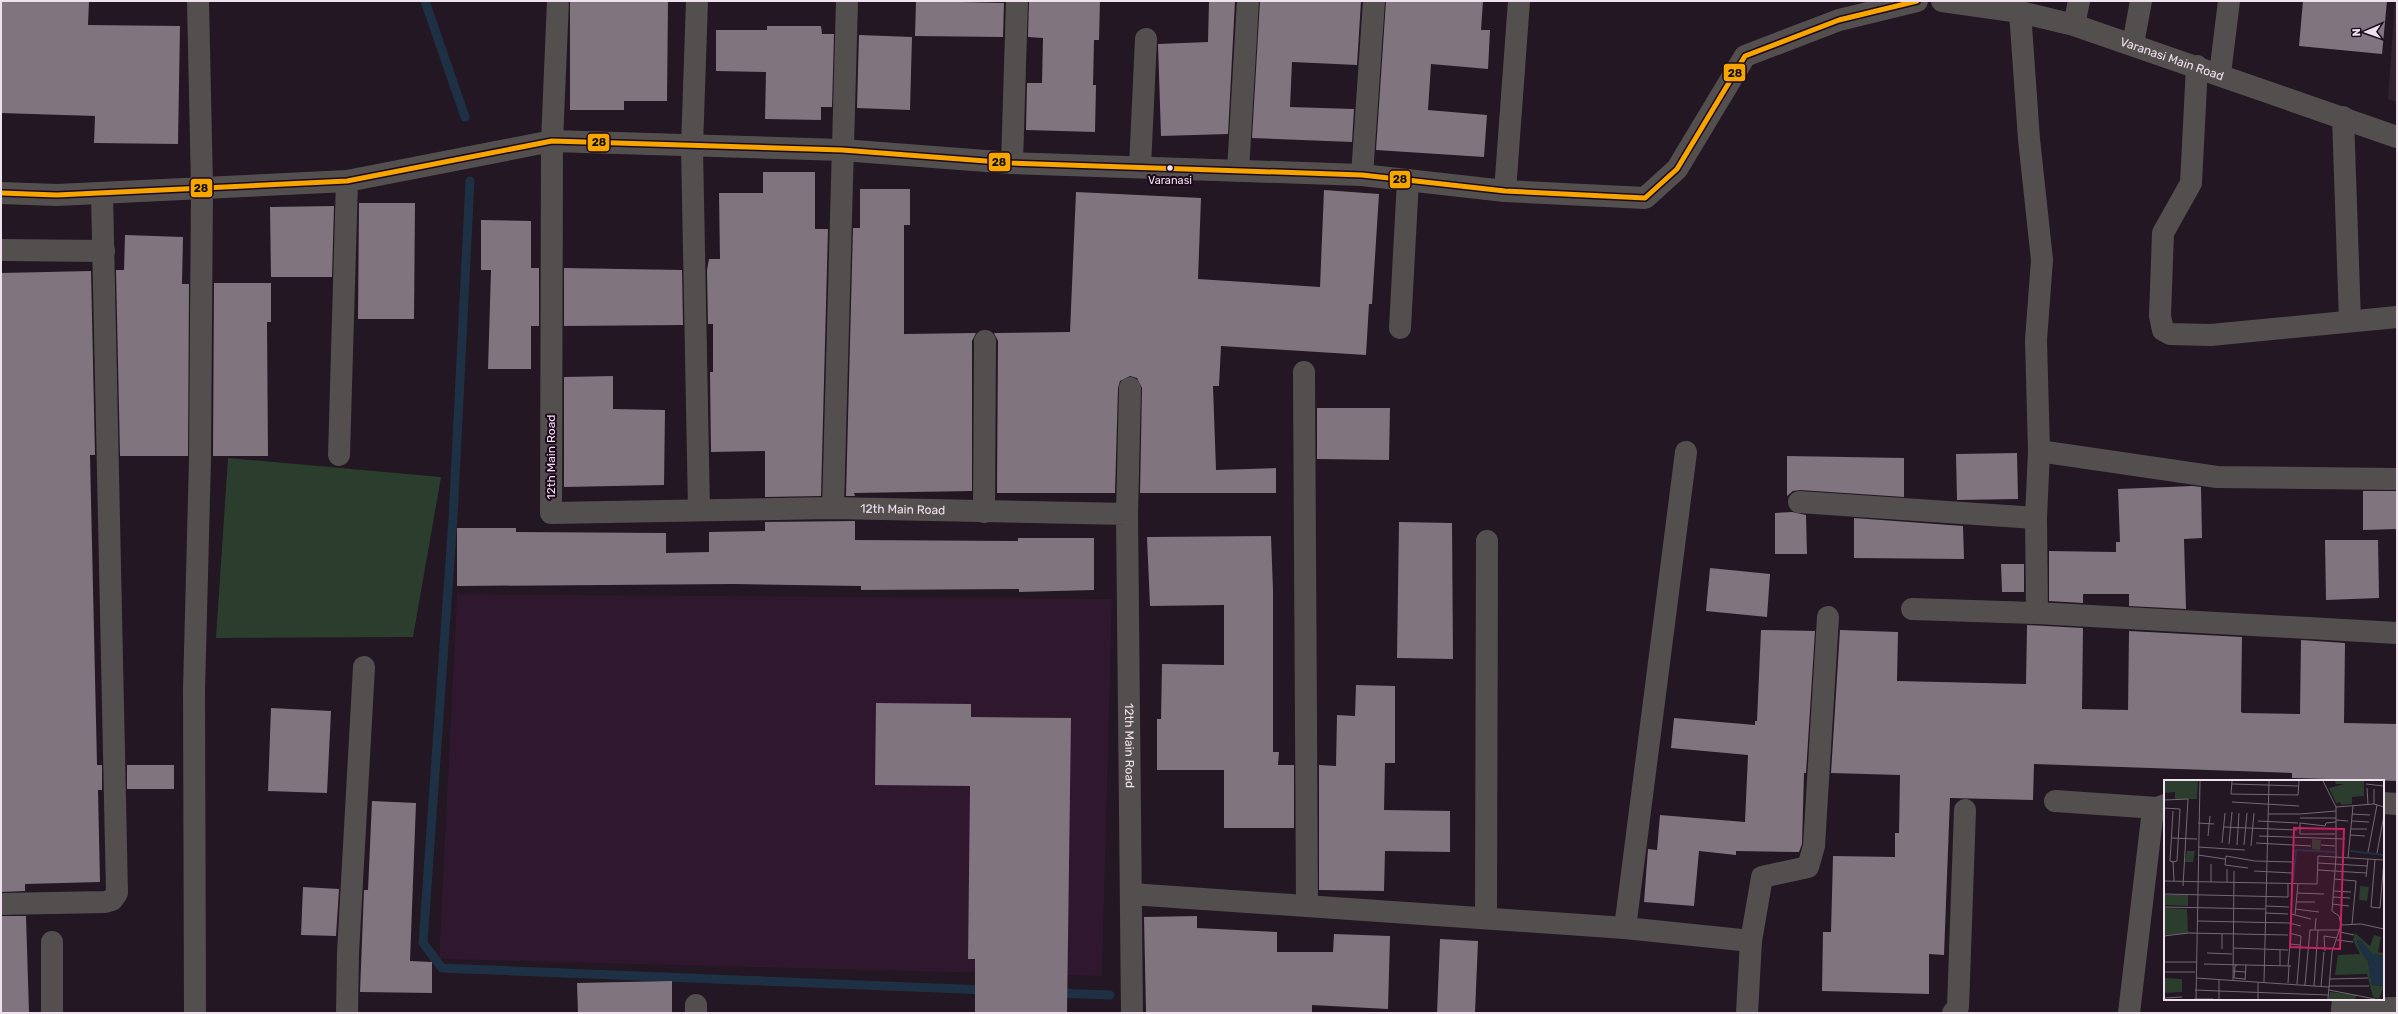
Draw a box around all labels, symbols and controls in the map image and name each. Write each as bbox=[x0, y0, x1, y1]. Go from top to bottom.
north arrow bbox=[2346, 12, 2386, 52]
text: N bbox=[2350, 28, 2363, 37]
street label: Varanasi Main Road bbox=[2118, 35, 2226, 83]
line badge: 28 bbox=[1723, 63, 1746, 82]
text: 28 bbox=[1728, 67, 1742, 80]
line badge: 28 bbox=[587, 133, 610, 152]
text: 28 bbox=[592, 136, 606, 149]
line badge: 28 bbox=[988, 152, 1011, 172]
text: 28 bbox=[992, 156, 1006, 169]
marker: Varanasi bbox=[1165, 163, 1175, 173]
line badge: 28 bbox=[1389, 170, 1411, 189]
text: 28 bbox=[1393, 173, 1407, 186]
place label: Varanasi bbox=[1148, 174, 1192, 187]
line badge: 28 bbox=[190, 178, 213, 198]
text: 28 bbox=[194, 182, 208, 195]
street label: 12th Main Road bbox=[544, 415, 558, 499]
street label: 12th Main Road bbox=[860, 502, 945, 517]
street label: 12th Main Road bbox=[1122, 703, 1137, 788]
inset map bbox=[2164, 780, 2384, 1000]

